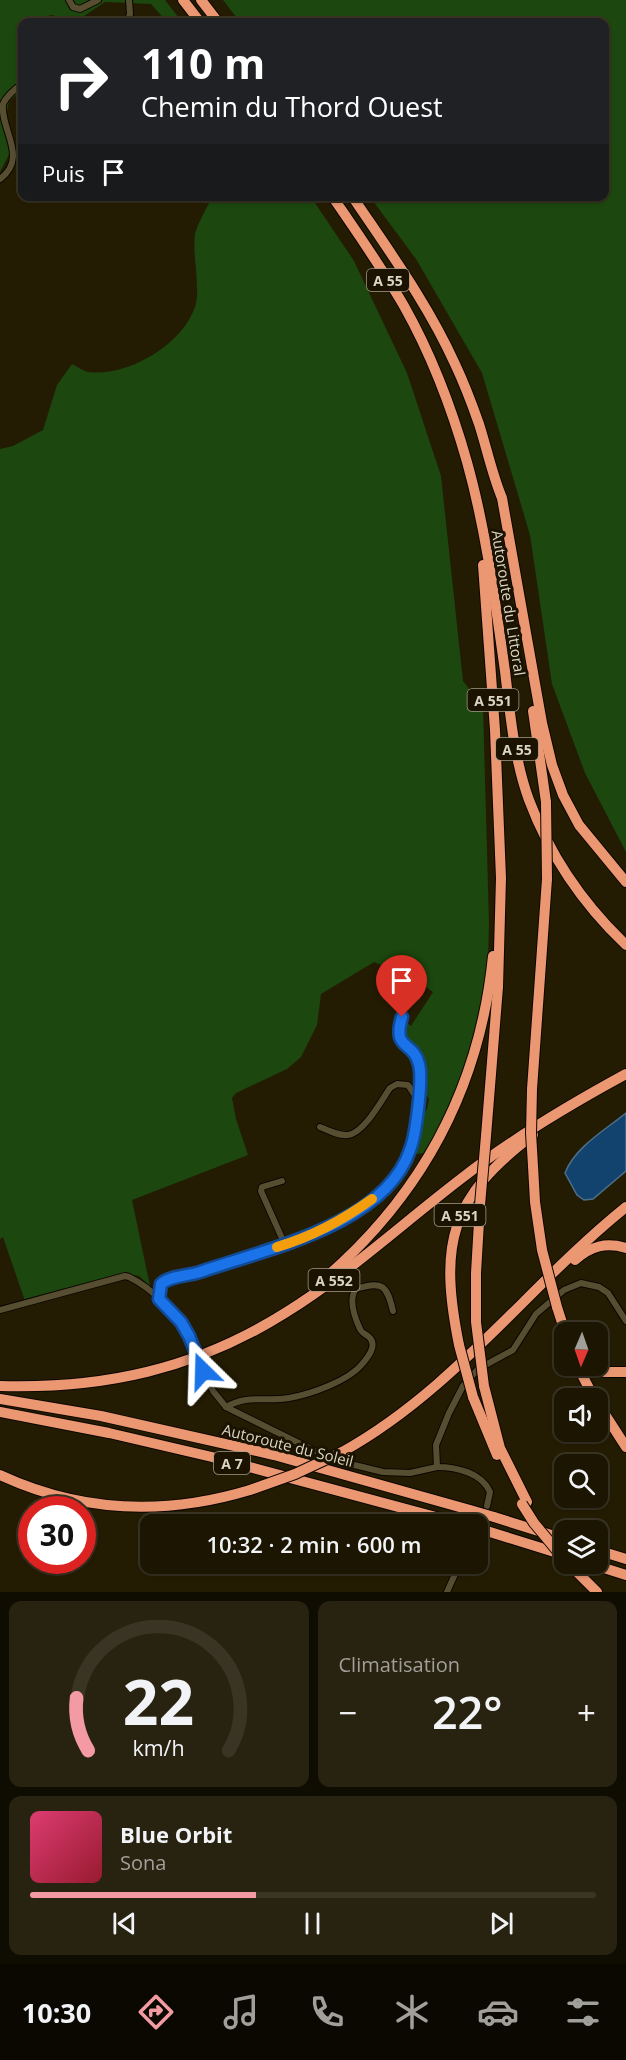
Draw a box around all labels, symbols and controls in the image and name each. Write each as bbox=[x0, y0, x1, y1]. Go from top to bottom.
text: 110 m bbox=[141, 34, 265, 91]
icon: right bbox=[42, 42, 120, 120]
text: Chemin du Thord Ouest bbox=[141, 88, 443, 125]
icon: arrive bbox=[97, 156, 130, 189]
text: Puis bbox=[42, 158, 85, 188]
road number: A 55 bbox=[367, 269, 409, 291]
street label: Autoroute du Littoral bbox=[488, 529, 530, 677]
road number: A 551 bbox=[468, 689, 518, 711]
road number: A 55 bbox=[496, 738, 538, 760]
pin bbox=[376, 955, 427, 1017]
icon: arrive bbox=[385, 964, 418, 997]
road number: A 551 bbox=[434, 1204, 486, 1226]
road number: A 552 bbox=[308, 1269, 360, 1291]
north arrow bbox=[554, 1322, 608, 1376]
map controls bbox=[554, 1322, 608, 1574]
position arrow bbox=[171, 1339, 235, 1403]
button: sound bbox=[554, 1388, 608, 1442]
street label: Autoroute du Soleil bbox=[220, 1419, 356, 1471]
road number: A 7 bbox=[214, 1452, 250, 1474]
button: search bbox=[554, 1454, 608, 1508]
speed limit sign: 30 bbox=[18, 1496, 96, 1574]
button: layers bbox=[554, 1520, 608, 1574]
text: 10:32 · 2 min · 600 m bbox=[206, 1529, 422, 1559]
text: Climatisation bbox=[339, 1651, 460, 1678]
text: 22 bbox=[123, 1658, 194, 1743]
text: 22° bbox=[432, 1681, 503, 1742]
text: − bbox=[339, 1690, 357, 1735]
text: + bbox=[577, 1690, 596, 1735]
text: km/h bbox=[133, 1733, 185, 1762]
text: Blue Orbit bbox=[120, 1819, 232, 1849]
text: Sona bbox=[120, 1849, 166, 1876]
icon: previous bbox=[108, 1907, 141, 1940]
icon: pause bbox=[296, 1907, 329, 1940]
icon: next bbox=[485, 1907, 518, 1940]
icon: directions bbox=[135, 1991, 177, 2033]
icon: music bbox=[220, 1991, 262, 2033]
icon: phone bbox=[306, 1991, 348, 2033]
icon: climate bbox=[391, 1991, 433, 2033]
icon: car bbox=[477, 1991, 519, 2033]
icon: filters bbox=[562, 1991, 604, 2033]
text: 10:30 bbox=[22, 1994, 91, 2031]

